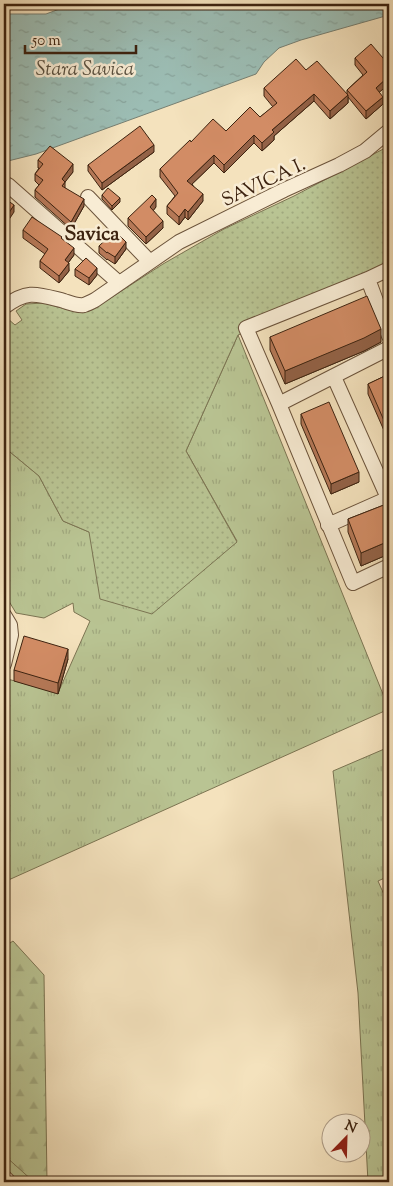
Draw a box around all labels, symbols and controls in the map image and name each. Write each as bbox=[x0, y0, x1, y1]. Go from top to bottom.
scale bar bbox=[25, 22, 136, 54]
text: 50 m bbox=[31, 31, 61, 52]
water label: Stara Savica bbox=[36, 56, 134, 85]
street label: SAVICA I. bbox=[218, 152, 311, 215]
district label: Savica bbox=[64, 221, 120, 250]
north arrow bbox=[320, 1114, 370, 1164]
text: N bbox=[341, 1116, 359, 1139]

